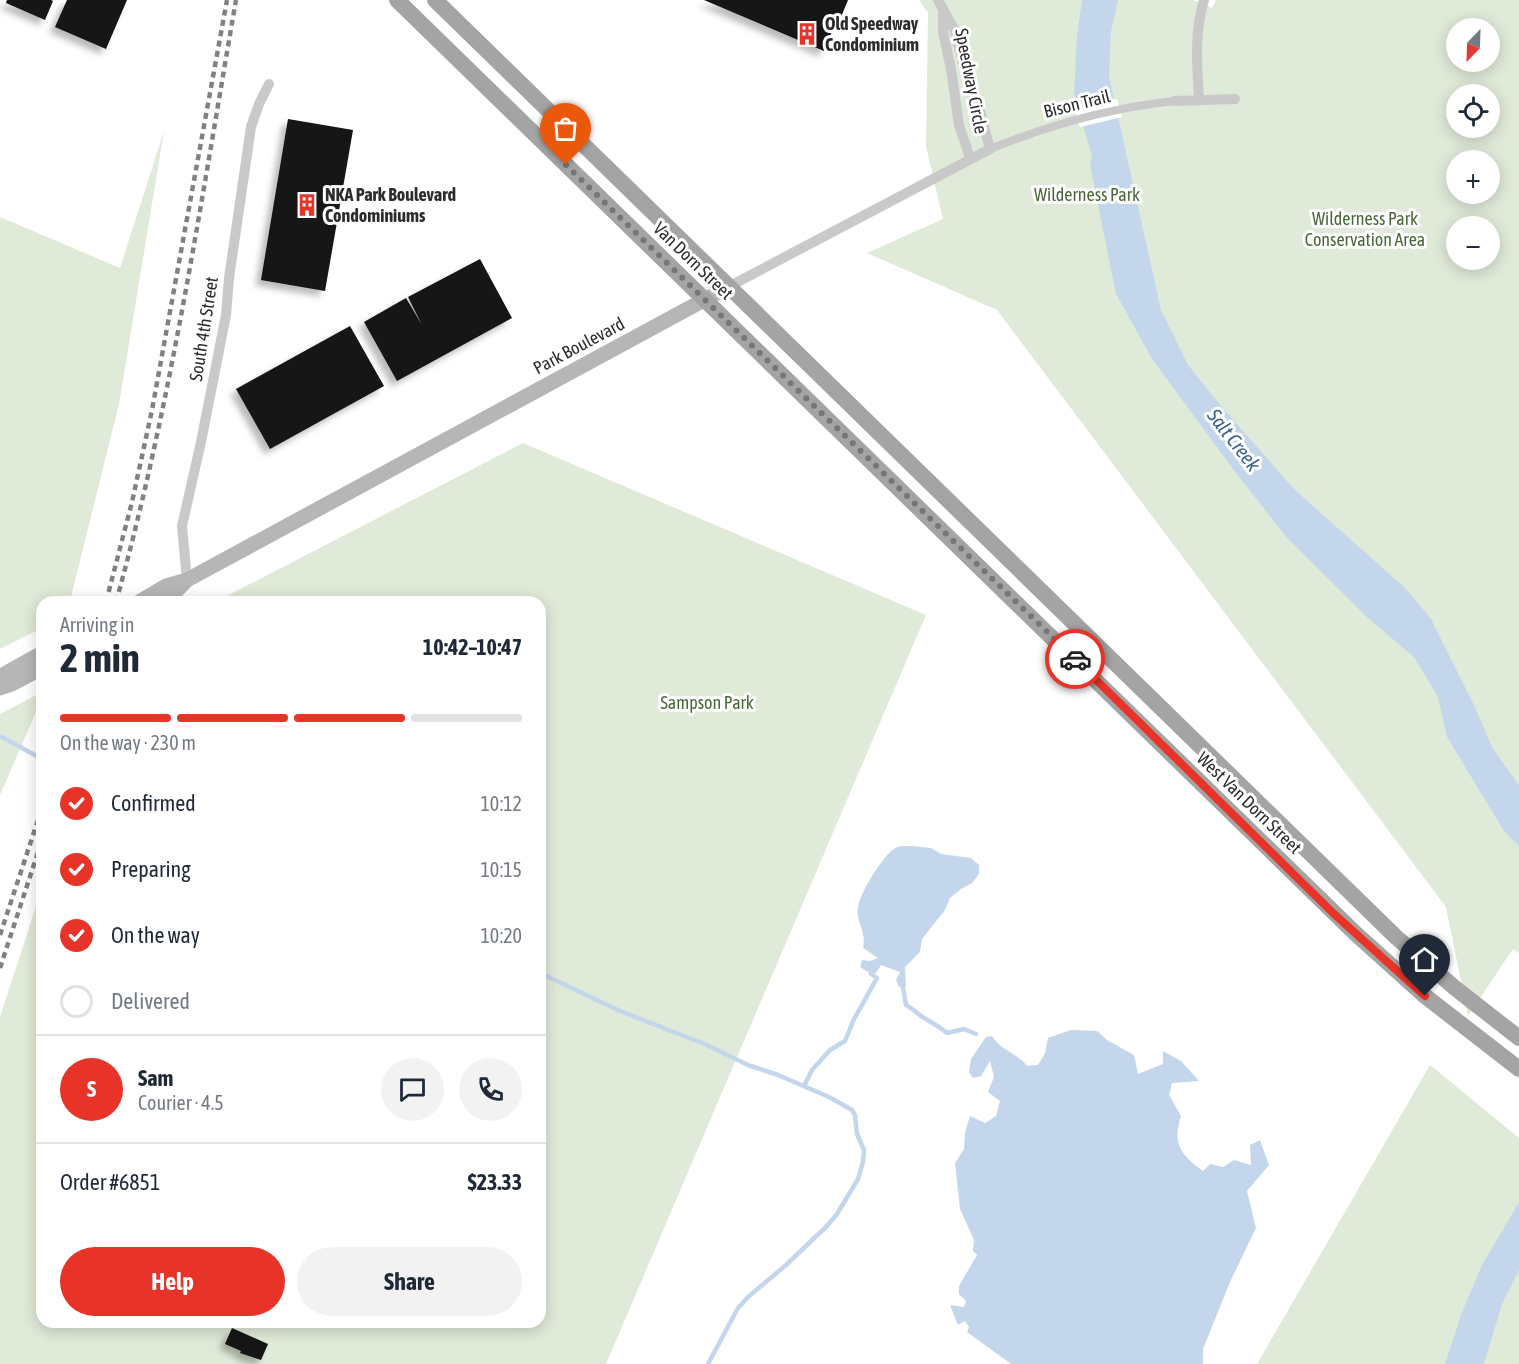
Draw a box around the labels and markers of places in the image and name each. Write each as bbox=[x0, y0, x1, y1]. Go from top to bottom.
place label: Old Speedway Condominium bbox=[825, 13, 919, 55]
building icon: Old Speedway Condominium bbox=[794, 21, 820, 47]
pin bbox=[540, 103, 591, 165]
place label: NKA Park Boulevard Condominiums bbox=[325, 184, 456, 226]
building icon: NKA Park Boulevard Condominiums bbox=[294, 192, 320, 218]
pin bbox=[1399, 934, 1450, 996]

